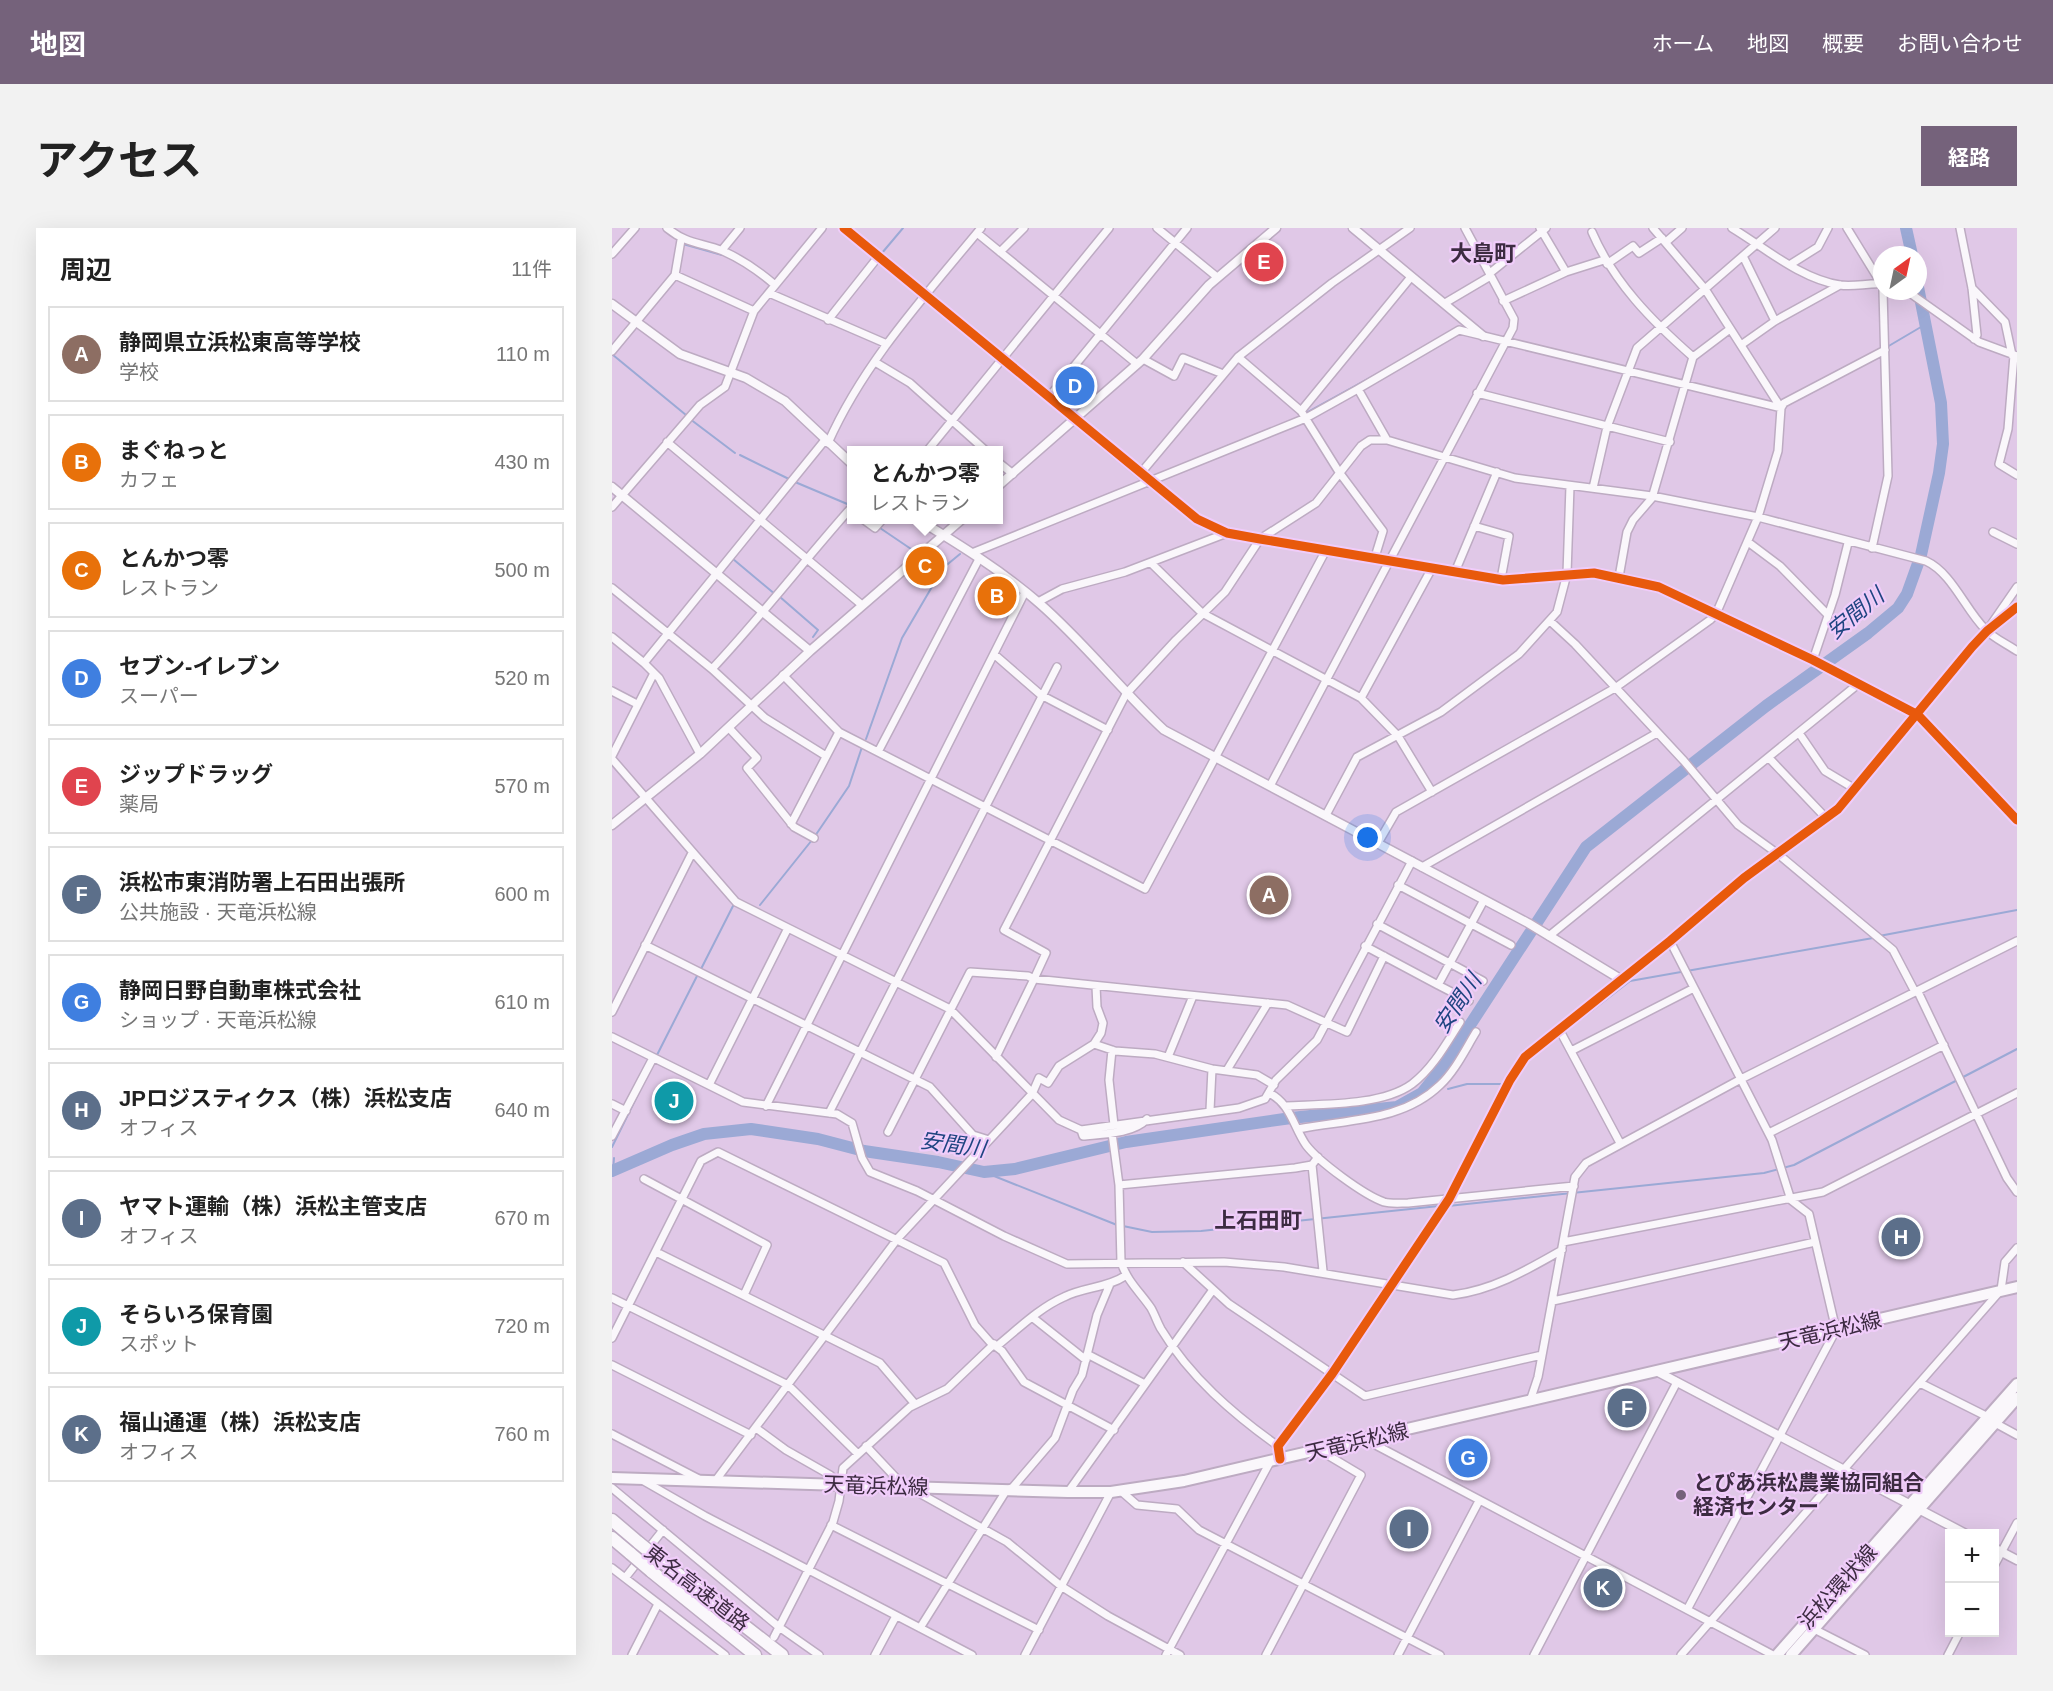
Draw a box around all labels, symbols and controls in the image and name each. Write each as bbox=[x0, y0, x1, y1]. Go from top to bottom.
text: 地図 bbox=[30, 29, 86, 60]
text: ホーム bbox=[1652, 32, 1714, 55]
text: 地図 bbox=[1747, 32, 1789, 55]
text: 概要 bbox=[1822, 32, 1864, 55]
text: お問い合わせ bbox=[1897, 32, 2023, 55]
button: 経路 bbox=[1921, 126, 2017, 186]
text: アクセス bbox=[36, 137, 202, 184]
pin: E bbox=[1244, 240, 1284, 285]
district label: 大島町 bbox=[1450, 241, 1516, 266]
north arrow bbox=[1873, 246, 1927, 300]
text: 周辺 bbox=[60, 255, 112, 285]
text: 11件 bbox=[511, 258, 552, 280]
text: 静岡県立浜松東高等学校 bbox=[119, 330, 361, 355]
text: A bbox=[74, 343, 89, 365]
text: 110 m bbox=[496, 343, 550, 365]
text: 学校 bbox=[119, 361, 159, 383]
pin: D bbox=[1056, 364, 1094, 408]
text: まぐねっと bbox=[119, 438, 229, 463]
popup bbox=[847, 446, 1003, 524]
text: B bbox=[74, 451, 89, 473]
text: 430 m bbox=[494, 451, 550, 473]
text: とんかつ零 bbox=[870, 461, 980, 486]
text: カフェ bbox=[119, 469, 179, 491]
text: レストラン bbox=[870, 492, 970, 514]
pin: C bbox=[906, 544, 944, 588]
text: とんかつ零 bbox=[119, 546, 229, 571]
text: C bbox=[74, 559, 89, 581]
text: 500 m bbox=[494, 559, 550, 581]
pin: B bbox=[978, 574, 1016, 619]
text: レストラン bbox=[119, 577, 219, 599]
water label: 安間川 bbox=[1822, 582, 1890, 644]
text: セブン-イレブン bbox=[119, 654, 280, 679]
text: D bbox=[74, 667, 89, 689]
text: 520 m bbox=[494, 667, 550, 689]
text: スーパー bbox=[119, 685, 199, 707]
text: ジップドラッグ bbox=[119, 762, 273, 787]
text: E bbox=[75, 775, 88, 797]
text: 570 m bbox=[494, 775, 550, 797]
text: 薬局 bbox=[119, 793, 159, 815]
your location bbox=[1353, 823, 1382, 852]
text: 浜松市東消防署上石田出張所 bbox=[119, 870, 405, 895]
pin: A bbox=[1250, 872, 1288, 918]
text: F bbox=[75, 883, 88, 905]
text: 600 m bbox=[494, 883, 550, 905]
text: 公共施設 · 天竜浜松線 bbox=[119, 901, 317, 923]
water label: 安間川 bbox=[1429, 967, 1487, 1038]
text: 静岡日野自動車株式会社 bbox=[119, 978, 361, 1003]
text: G bbox=[74, 991, 89, 1013]
text: 610 m bbox=[494, 991, 550, 1013]
text: ショップ · 天竜浜松線 bbox=[119, 1009, 317, 1031]
pin: J bbox=[654, 1078, 694, 1124]
text: JPロジスティクス（株）浜松支店 bbox=[119, 1086, 452, 1111]
text: H bbox=[74, 1099, 89, 1121]
text: 640 m bbox=[494, 1099, 550, 1121]
text: オフィス bbox=[119, 1117, 199, 1139]
water label: 安間川 bbox=[919, 1128, 989, 1162]
text: ヤマト運輸（株）浜松主管支店 bbox=[119, 1194, 427, 1219]
text: I bbox=[79, 1207, 84, 1229]
text: 670 m bbox=[494, 1207, 550, 1229]
district label: 上石田町 bbox=[1214, 1208, 1302, 1233]
pin: H bbox=[1882, 1214, 1920, 1260]
text: オフィス bbox=[119, 1225, 199, 1247]
text: そらいろ保育園 bbox=[119, 1302, 273, 1327]
street label: 天竜浜松線 bbox=[1776, 1307, 1884, 1354]
text: J bbox=[76, 1315, 87, 1337]
text: 720 m bbox=[494, 1315, 550, 1337]
text: スポット bbox=[119, 1333, 199, 1355]
pin: F bbox=[1608, 1386, 1646, 1430]
text: 福山通運（株）浜松支店 bbox=[119, 1410, 361, 1435]
street label: 天竜浜松線 bbox=[1303, 1418, 1411, 1465]
text: K bbox=[74, 1423, 89, 1445]
text: 760 m bbox=[494, 1423, 550, 1445]
pin: G bbox=[1448, 1436, 1488, 1480]
text: オフィス bbox=[119, 1441, 199, 1463]
place label: とぴあ浜松農業協同組合 経済センター bbox=[1693, 1471, 1924, 1518]
street label: 天竜浜松線 bbox=[823, 1472, 929, 1499]
marker: とぴあ浜松農業協同組合 経済センター bbox=[1674, 1488, 1688, 1502]
pin: I bbox=[1390, 1506, 1428, 1552]
map controls bbox=[1945, 1529, 1999, 1637]
button: + bbox=[1945, 1529, 1999, 1583]
street label: 東名高速道路 bbox=[641, 1540, 754, 1635]
street label: 浜松環状線 bbox=[1794, 1540, 1881, 1633]
pin: K bbox=[1584, 1566, 1622, 1610]
button: − bbox=[1945, 1583, 1999, 1637]

